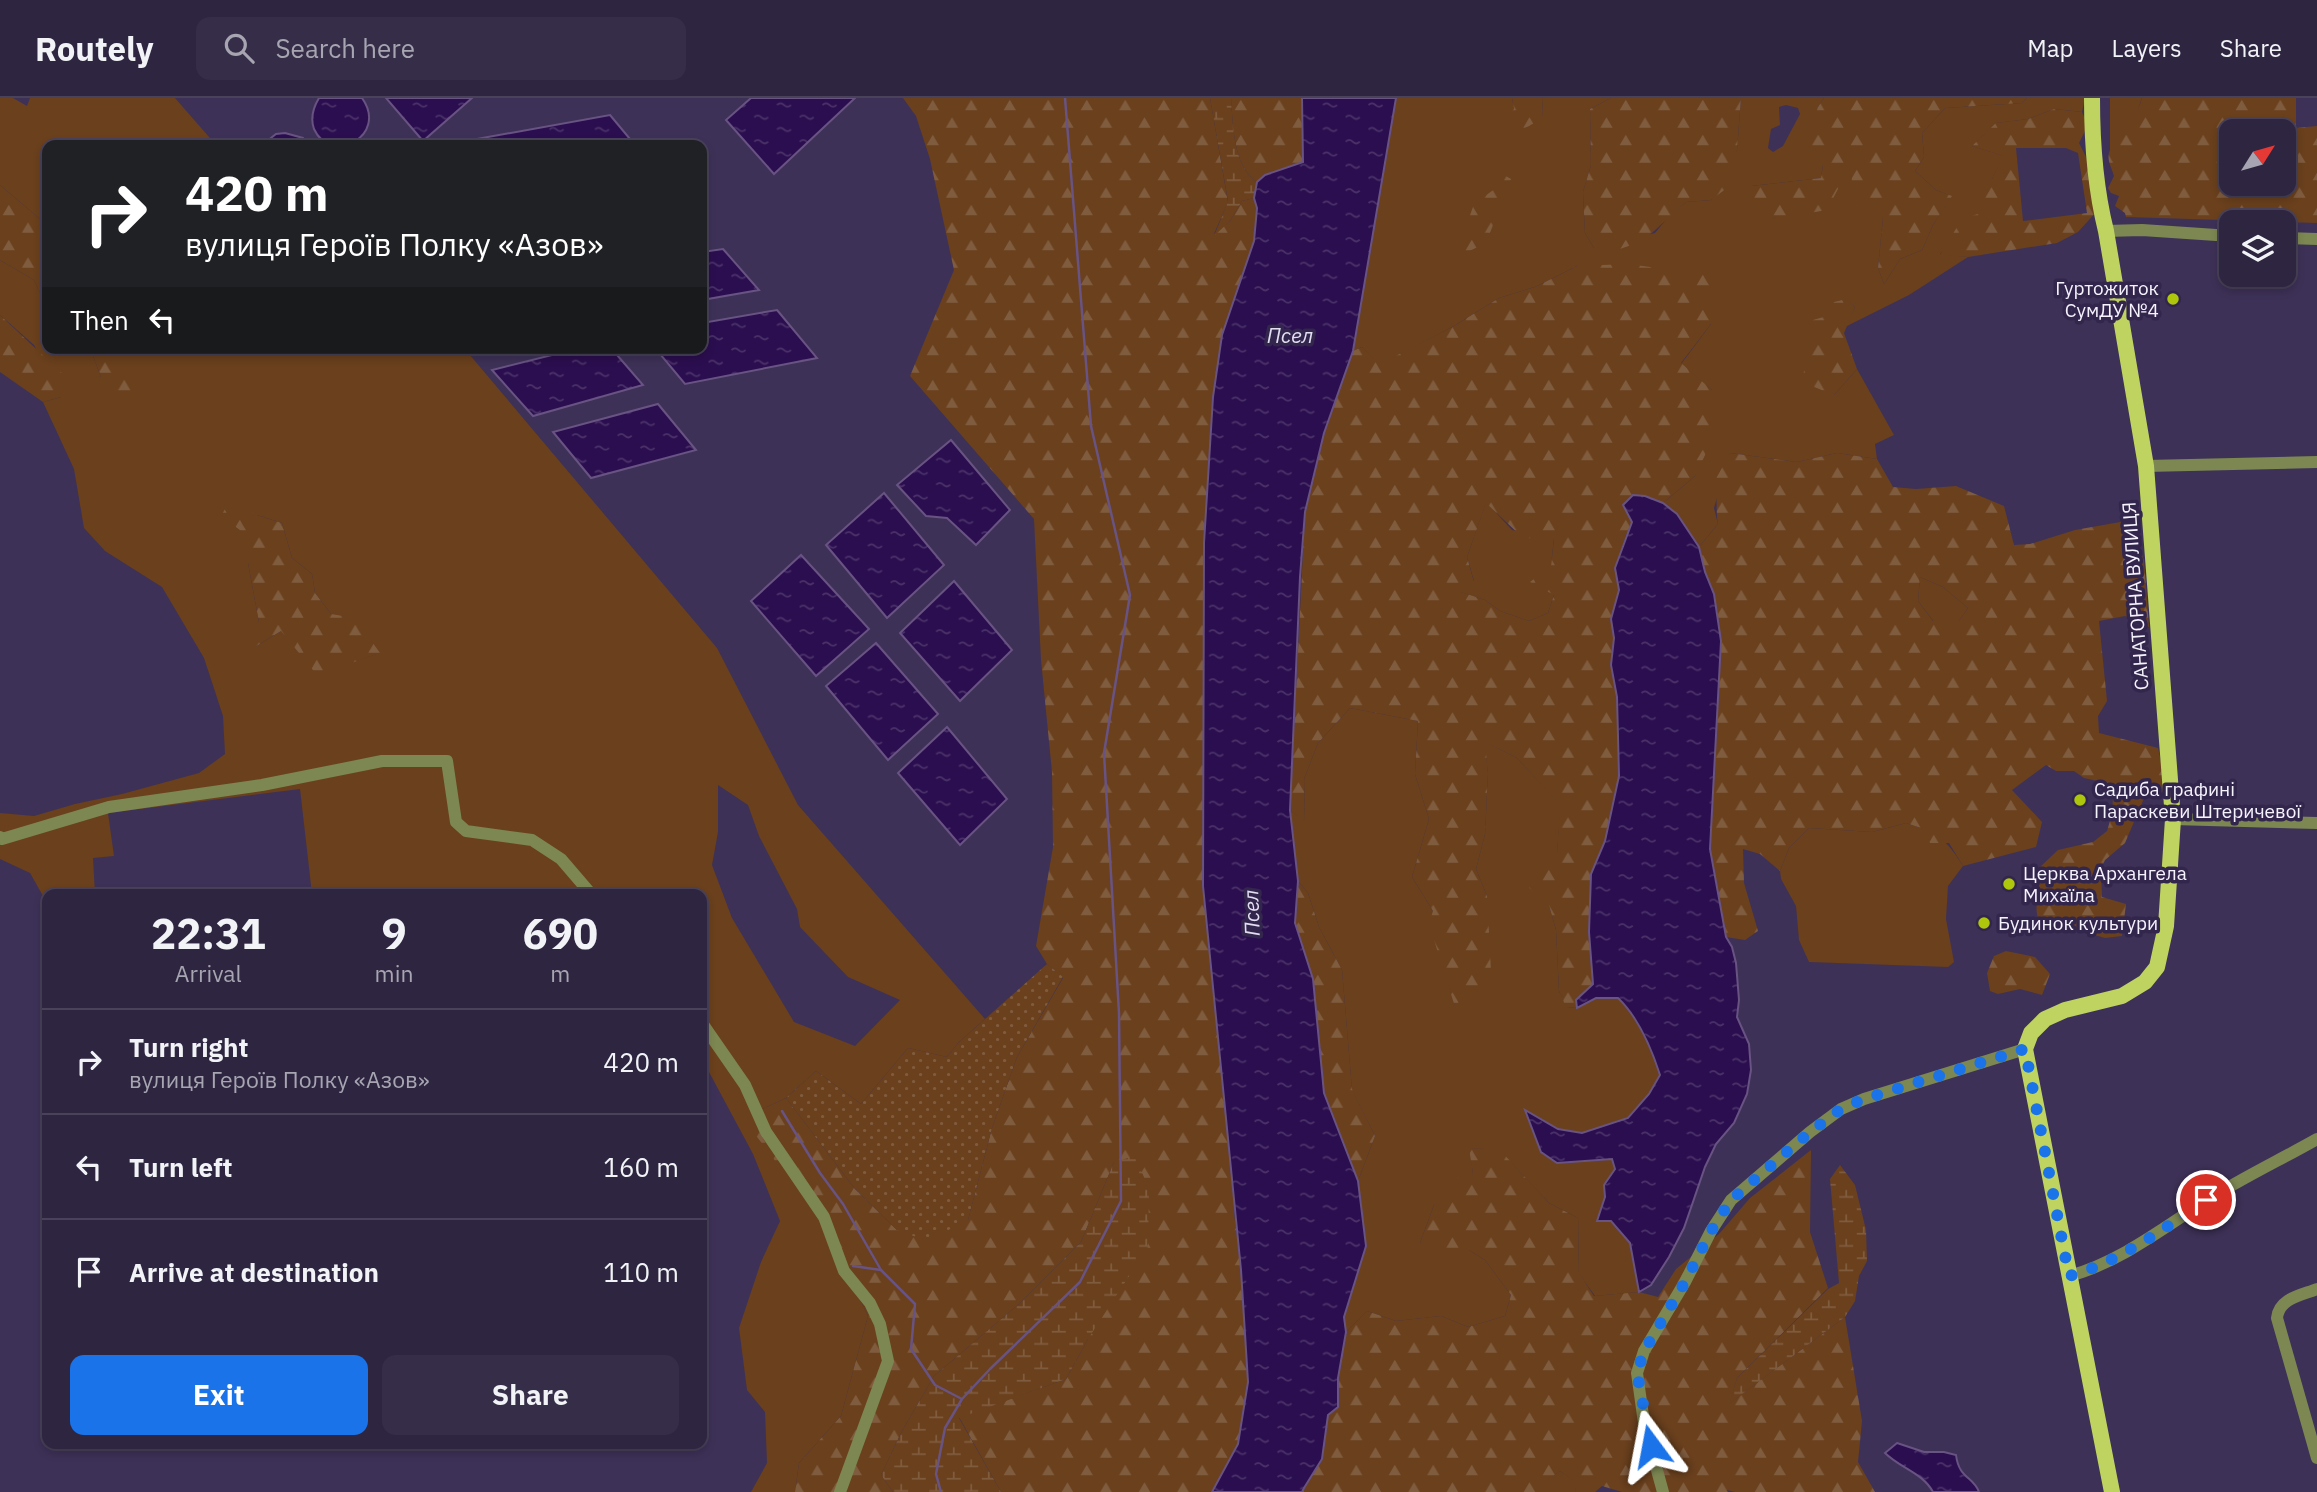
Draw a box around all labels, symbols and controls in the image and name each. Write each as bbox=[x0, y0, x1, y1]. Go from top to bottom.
search box bbox=[196, 17, 686, 80]
text: Routely bbox=[35, 27, 154, 70]
icon: search bbox=[220, 29, 258, 67]
text: Search here bbox=[276, 31, 415, 65]
text: Map bbox=[2027, 32, 2074, 64]
text: Layers bbox=[2112, 32, 2182, 64]
text: Share bbox=[2220, 32, 2282, 64]
north arrow bbox=[2219, 119, 2296, 196]
map controls bbox=[2219, 119, 2296, 287]
text: 420 m bbox=[185, 161, 329, 224]
icon: right bbox=[70, 168, 161, 259]
button: layers bbox=[2219, 210, 2296, 287]
text: вулиця Героїв Полку «Азов» bbox=[185, 223, 603, 265]
place label: Гуртожиток СумДУ №4 bbox=[2055, 276, 2159, 322]
marker: Гуртожиток СумДУ №4 bbox=[2165, 291, 2181, 307]
icon: left bbox=[143, 301, 181, 339]
text: Then bbox=[70, 303, 129, 337]
water label: Псел bbox=[1267, 321, 1313, 349]
street label: САНАТОРНА ВУЛИЦЯ bbox=[2116, 501, 2154, 691]
place label: Садиба графині Параскеви Штеричевої bbox=[2094, 777, 2302, 823]
marker: Садиба графині Параскеви Штеричевої bbox=[2072, 792, 2088, 808]
place label: Церква Архангела Михаїла bbox=[2023, 861, 2187, 907]
marker: Церква Архангела Михаїла bbox=[2001, 876, 2017, 892]
water label: Псел bbox=[1236, 889, 1266, 937]
text: 22:31 bbox=[151, 906, 266, 961]
text: 9 bbox=[381, 906, 407, 961]
text: 690 bbox=[522, 906, 598, 961]
place label: Будинок культури bbox=[1998, 911, 2158, 935]
marker: Будинок культури bbox=[1976, 915, 1992, 931]
text: Arrival bbox=[175, 958, 242, 988]
text: min bbox=[375, 958, 413, 988]
text: m bbox=[550, 958, 570, 988]
text: Turn right bbox=[129, 1030, 248, 1064]
icon: right bbox=[70, 1043, 108, 1081]
text: 420 m bbox=[603, 1045, 679, 1079]
text: вулиця Героїв Полку «Азов» bbox=[129, 1064, 430, 1094]
icon: left bbox=[70, 1148, 108, 1186]
text: Turn left bbox=[129, 1150, 232, 1184]
text: 160 m bbox=[603, 1150, 679, 1184]
pin bbox=[2176, 1170, 2236, 1230]
icon: arrive bbox=[2187, 1181, 2225, 1219]
icon: arrive bbox=[70, 1253, 108, 1291]
text: Arrive at destination bbox=[129, 1255, 379, 1289]
text: 110 m bbox=[603, 1255, 679, 1289]
button: Exit bbox=[70, 1355, 368, 1435]
button: Share bbox=[382, 1355, 679, 1435]
position arrow bbox=[1614, 1409, 1688, 1483]

